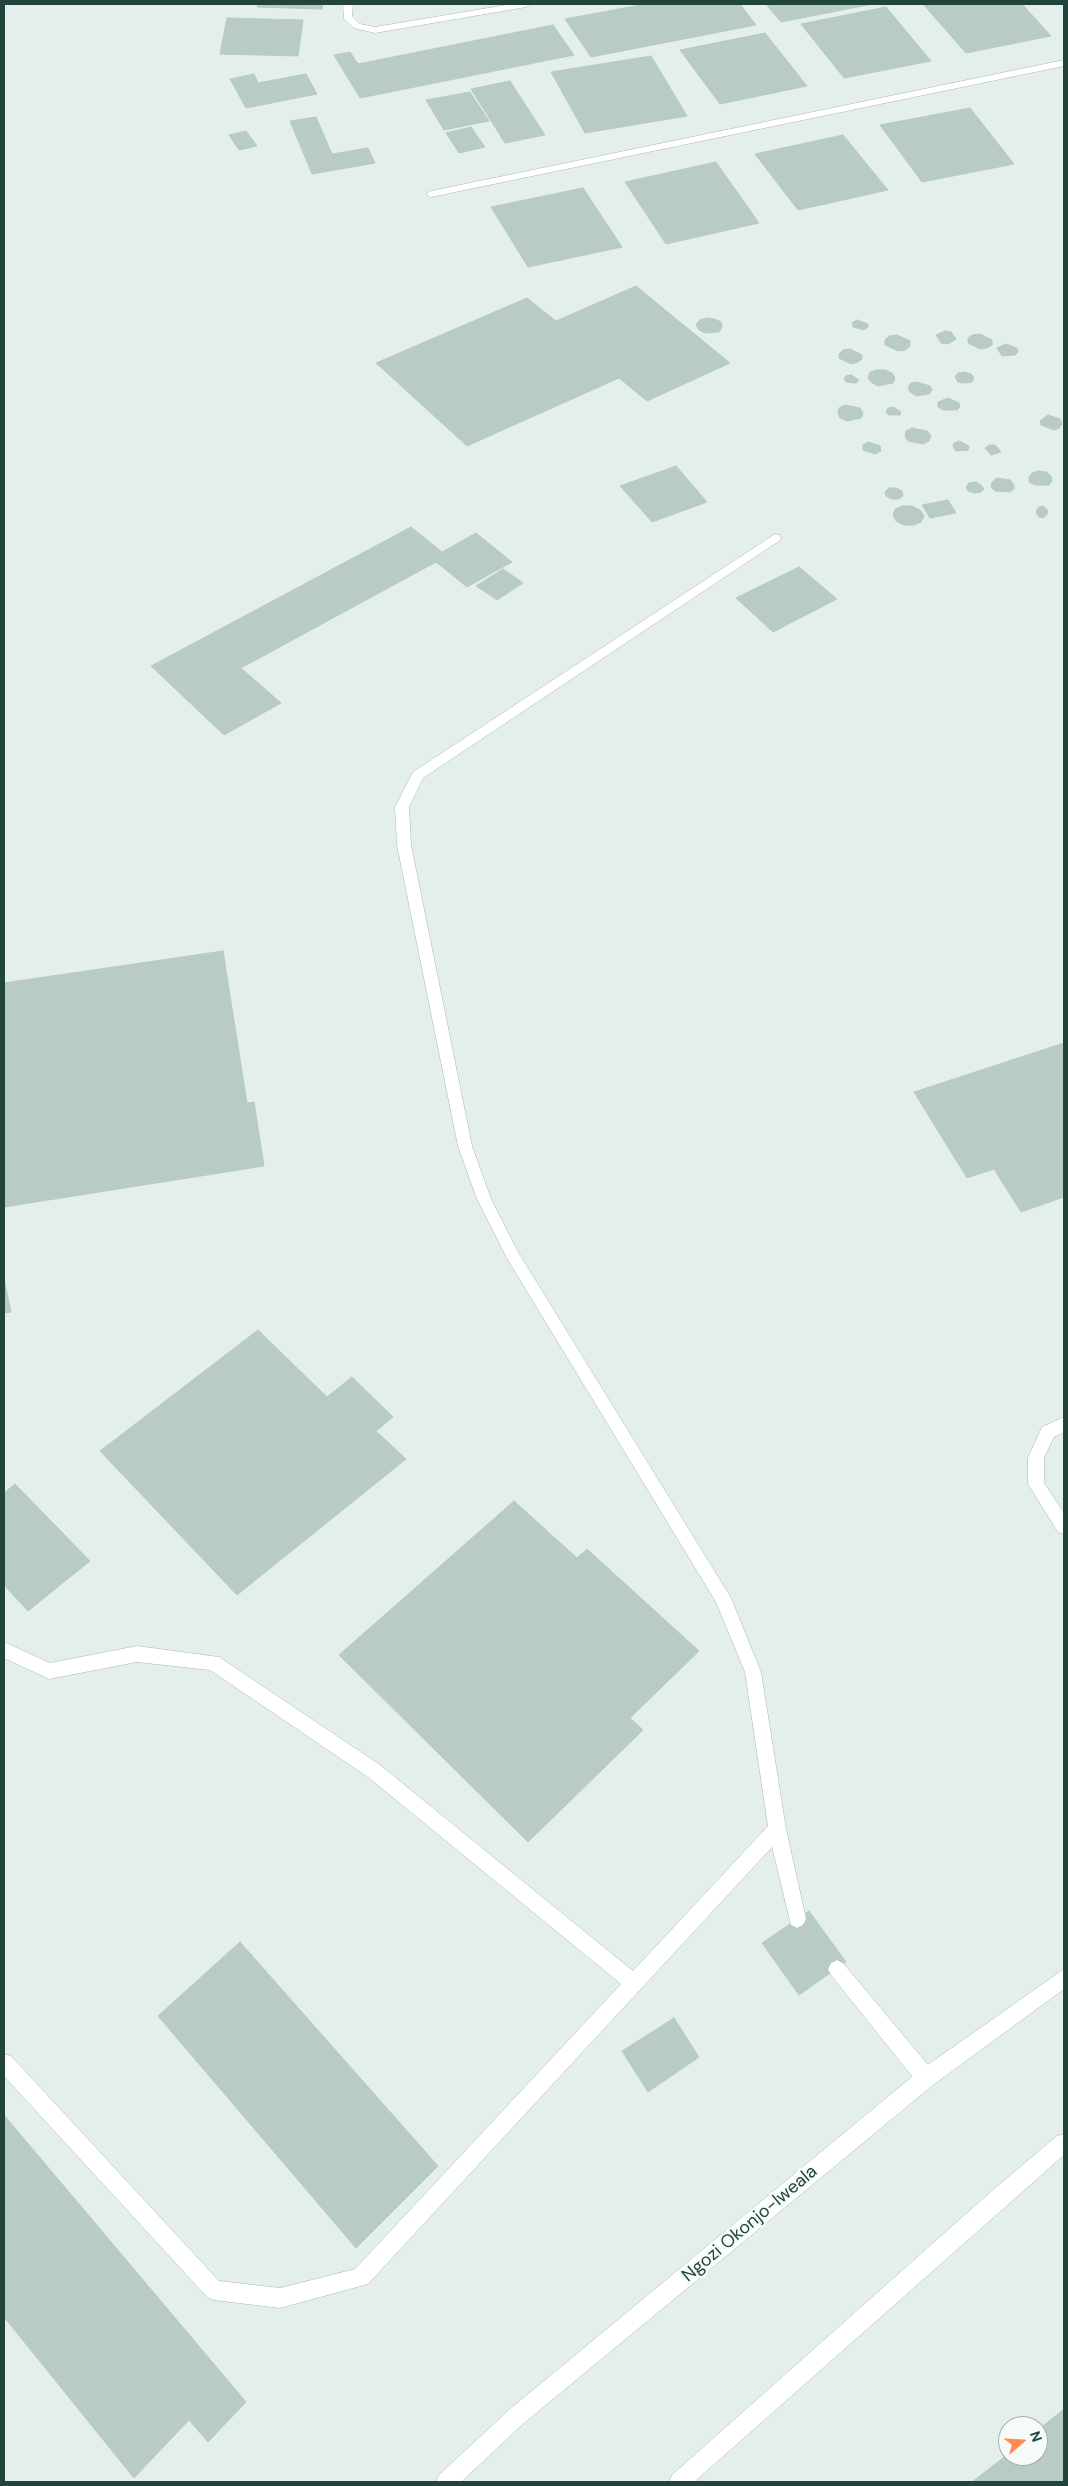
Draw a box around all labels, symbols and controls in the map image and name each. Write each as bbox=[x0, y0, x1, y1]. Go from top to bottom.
street label: Ngozi Okonjo-Iweala bbox=[678, 2161, 822, 2287]
north arrow bbox=[998, 2416, 1048, 2466]
text: N bbox=[1026, 2429, 1046, 2444]

